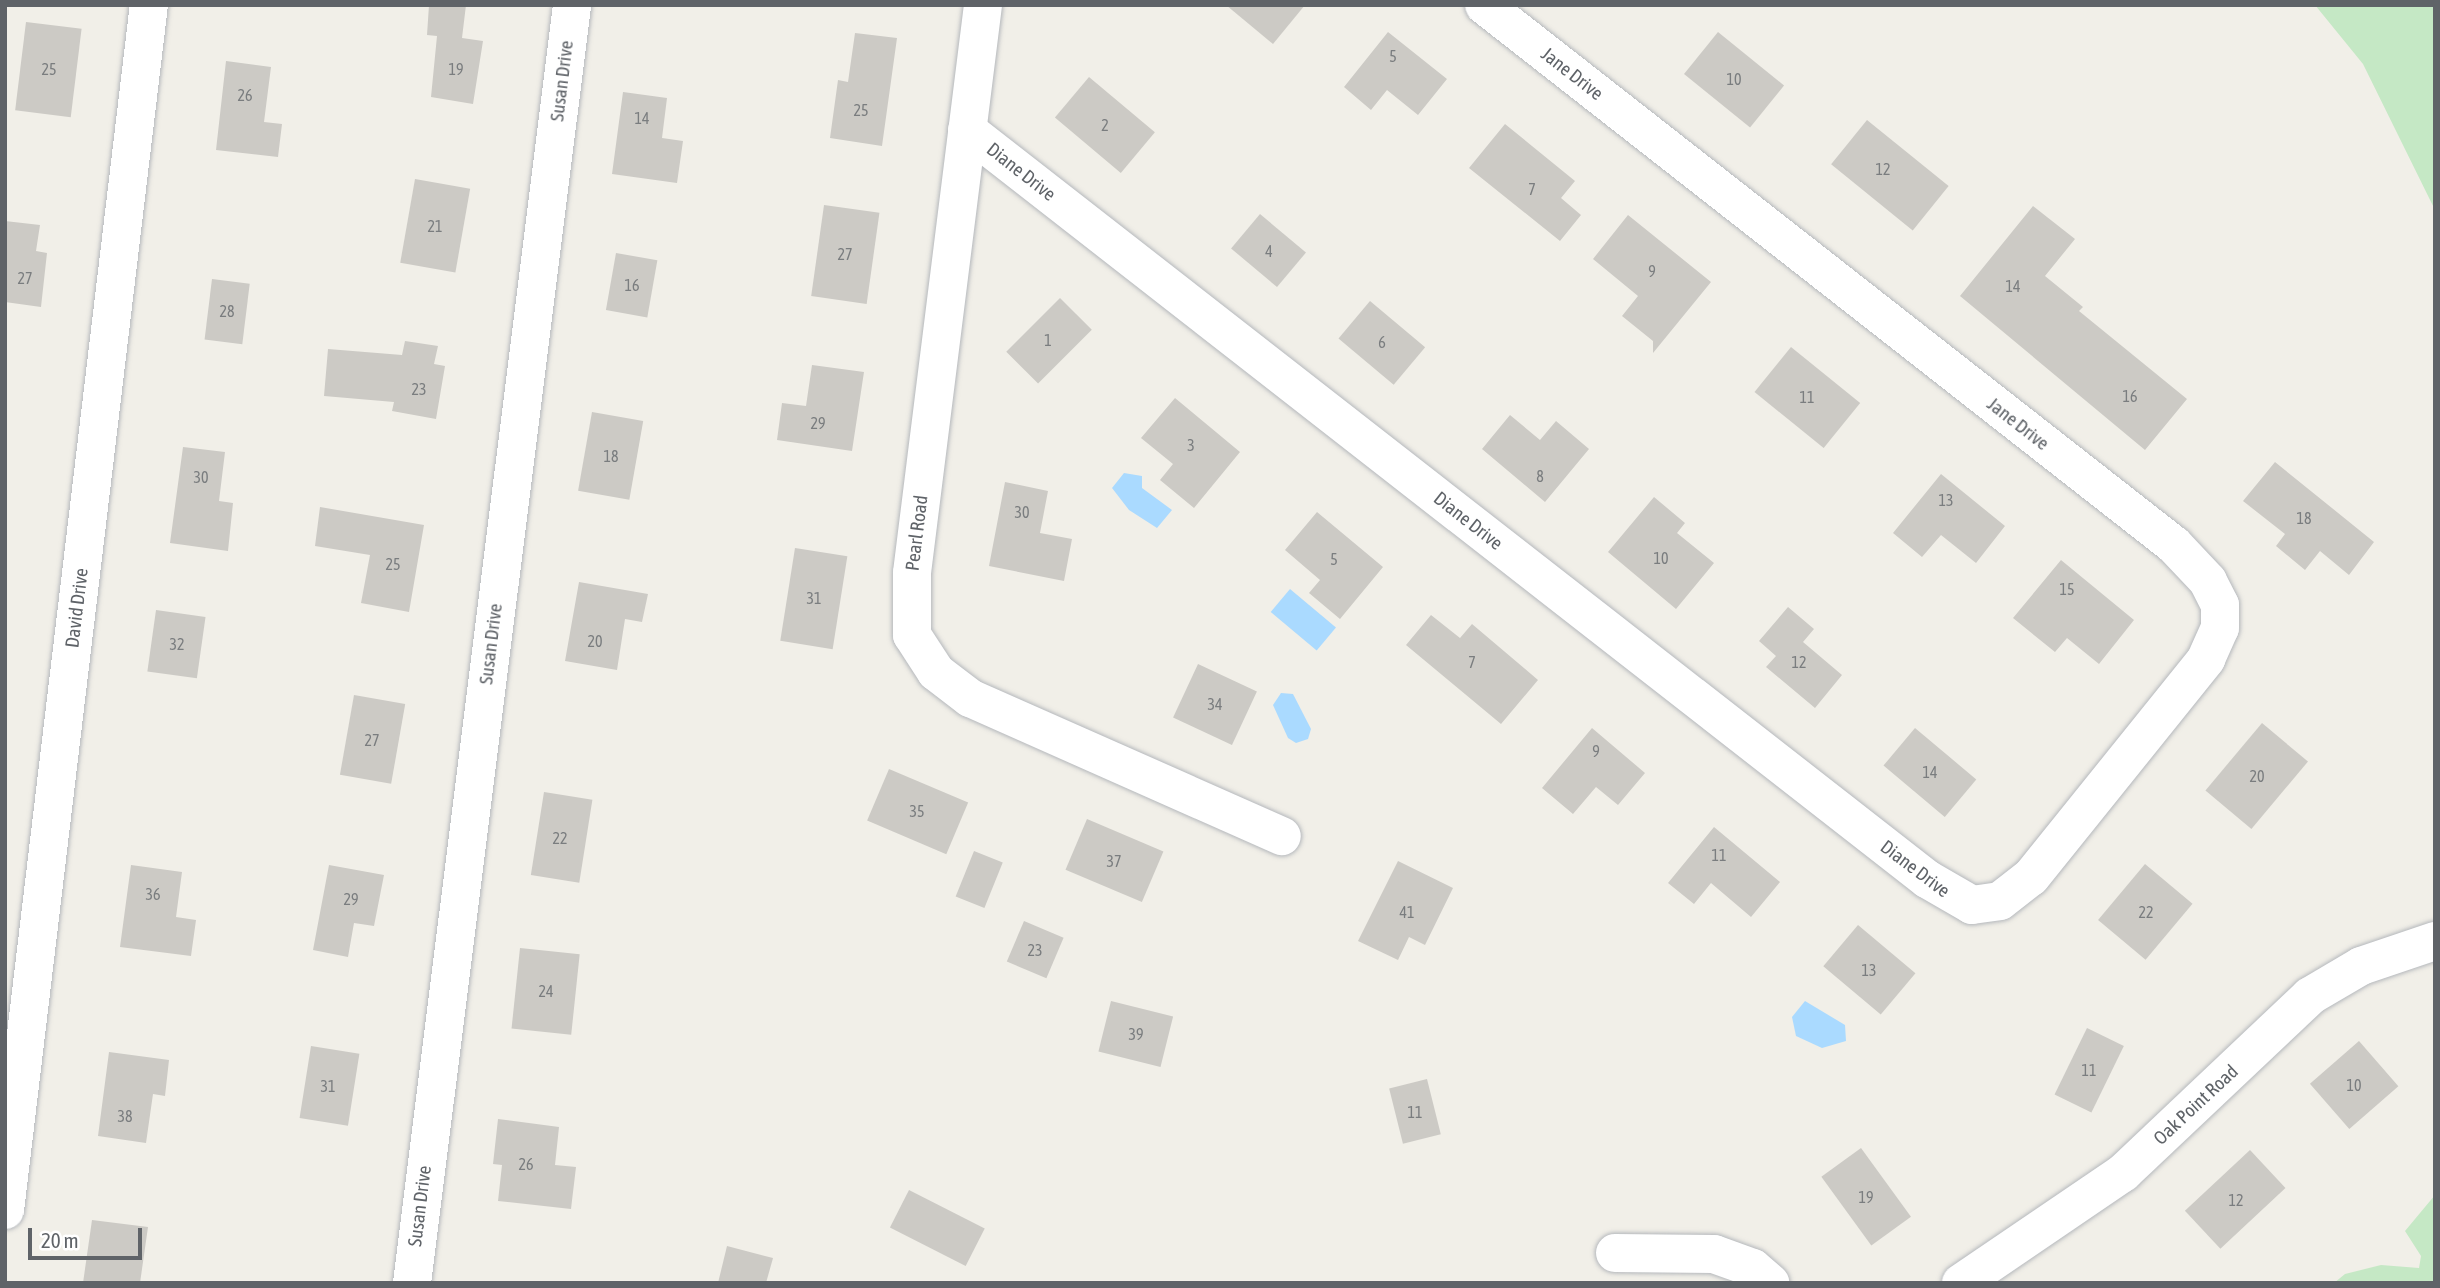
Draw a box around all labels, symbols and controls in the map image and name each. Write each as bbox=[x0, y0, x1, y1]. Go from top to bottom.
street label: Susan Drive bbox=[546, 39, 578, 123]
street label: Jane Drive bbox=[1537, 43, 1607, 105]
house number: 5 bbox=[1389, 46, 1397, 66]
house number: 25 bbox=[41, 59, 57, 79]
house number: 19 bbox=[448, 59, 464, 79]
house number: 10 bbox=[1726, 69, 1742, 89]
house number: 26 bbox=[237, 85, 253, 105]
house number: 25 bbox=[853, 100, 869, 120]
house number: 14 bbox=[634, 108, 650, 128]
house number: 2 bbox=[1101, 115, 1109, 135]
street label: Diane Drive bbox=[982, 138, 1060, 206]
house number: 12 bbox=[1875, 159, 1891, 179]
house number: 7 bbox=[1528, 179, 1536, 199]
house number: 21 bbox=[427, 216, 443, 236]
house number: 4 bbox=[1265, 241, 1273, 261]
house number: 27 bbox=[837, 244, 853, 264]
house number: 9 bbox=[1648, 261, 1656, 281]
house number: 27 bbox=[17, 268, 33, 288]
house number: 16 bbox=[624, 275, 640, 295]
house number: 14 bbox=[2005, 276, 2021, 296]
house number: 28 bbox=[219, 301, 235, 321]
house number: 1 bbox=[1044, 330, 1052, 350]
house number: 6 bbox=[1378, 332, 1386, 352]
house number: 23 bbox=[411, 379, 427, 399]
house number: 16 bbox=[2122, 386, 2138, 406]
house number: 11 bbox=[1799, 387, 1815, 407]
street label: Jane Drive bbox=[1983, 393, 2053, 455]
house number: 29 bbox=[810, 413, 826, 433]
house number: 3 bbox=[1187, 435, 1195, 455]
house number: 18 bbox=[603, 446, 619, 466]
house number: 8 bbox=[1536, 466, 1544, 486]
house number: 30 bbox=[193, 467, 209, 487]
street label: Diane Drive bbox=[1429, 487, 1507, 555]
house number: 13 bbox=[1938, 490, 1954, 510]
street label: Pearl Road bbox=[901, 494, 933, 572]
house number: 30 bbox=[1014, 502, 1030, 522]
house number: 18 bbox=[2296, 508, 2312, 528]
house number: 10 bbox=[1653, 548, 1669, 568]
house number: 5 bbox=[1330, 549, 1338, 569]
house number: 25 bbox=[385, 554, 401, 574]
street label: David Drive bbox=[61, 567, 93, 649]
house number: 15 bbox=[2059, 579, 2075, 599]
house number: 31 bbox=[806, 588, 822, 608]
street label: Susan Drive bbox=[475, 602, 507, 686]
house number: 20 bbox=[587, 631, 603, 651]
house number: 32 bbox=[169, 634, 185, 654]
house number: 7 bbox=[1468, 652, 1476, 672]
house number: 12 bbox=[1791, 652, 1807, 672]
house number: 34 bbox=[1207, 694, 1223, 714]
house number: 27 bbox=[364, 730, 380, 750]
house number: 9 bbox=[1592, 741, 1600, 761]
house number: 14 bbox=[1922, 762, 1938, 782]
house number: 20 bbox=[2249, 766, 2265, 786]
house number: 35 bbox=[909, 801, 925, 821]
house number: 22 bbox=[552, 828, 568, 848]
street label: Diane Drive bbox=[1876, 835, 1954, 903]
house number: 11 bbox=[1711, 845, 1727, 865]
house number: 37 bbox=[1106, 851, 1122, 871]
house number: 36 bbox=[145, 884, 161, 904]
house number: 29 bbox=[343, 889, 359, 909]
house number: 41 bbox=[1399, 902, 1415, 922]
house number: 22 bbox=[2138, 902, 2154, 922]
house number: 23 bbox=[1027, 940, 1043, 960]
house number: 13 bbox=[1861, 960, 1877, 980]
house number: 24 bbox=[538, 981, 554, 1001]
house number: 39 bbox=[1128, 1024, 1144, 1044]
house number: 11 bbox=[2081, 1060, 2097, 1080]
street label: Oak Point Road bbox=[2149, 1060, 2243, 1150]
house number: 10 bbox=[2346, 1075, 2362, 1095]
house number: 31 bbox=[320, 1076, 336, 1096]
house number: 11 bbox=[1407, 1102, 1423, 1122]
house number: 38 bbox=[117, 1106, 133, 1126]
house number: 26 bbox=[518, 1154, 534, 1174]
street label: Susan Drive bbox=[404, 1164, 436, 1248]
house number: 19 bbox=[1858, 1187, 1874, 1207]
house number: 12 bbox=[2228, 1190, 2244, 1210]
scale bar bbox=[32, 1214, 145, 1258]
text: 20 m bbox=[41, 1228, 79, 1252]

